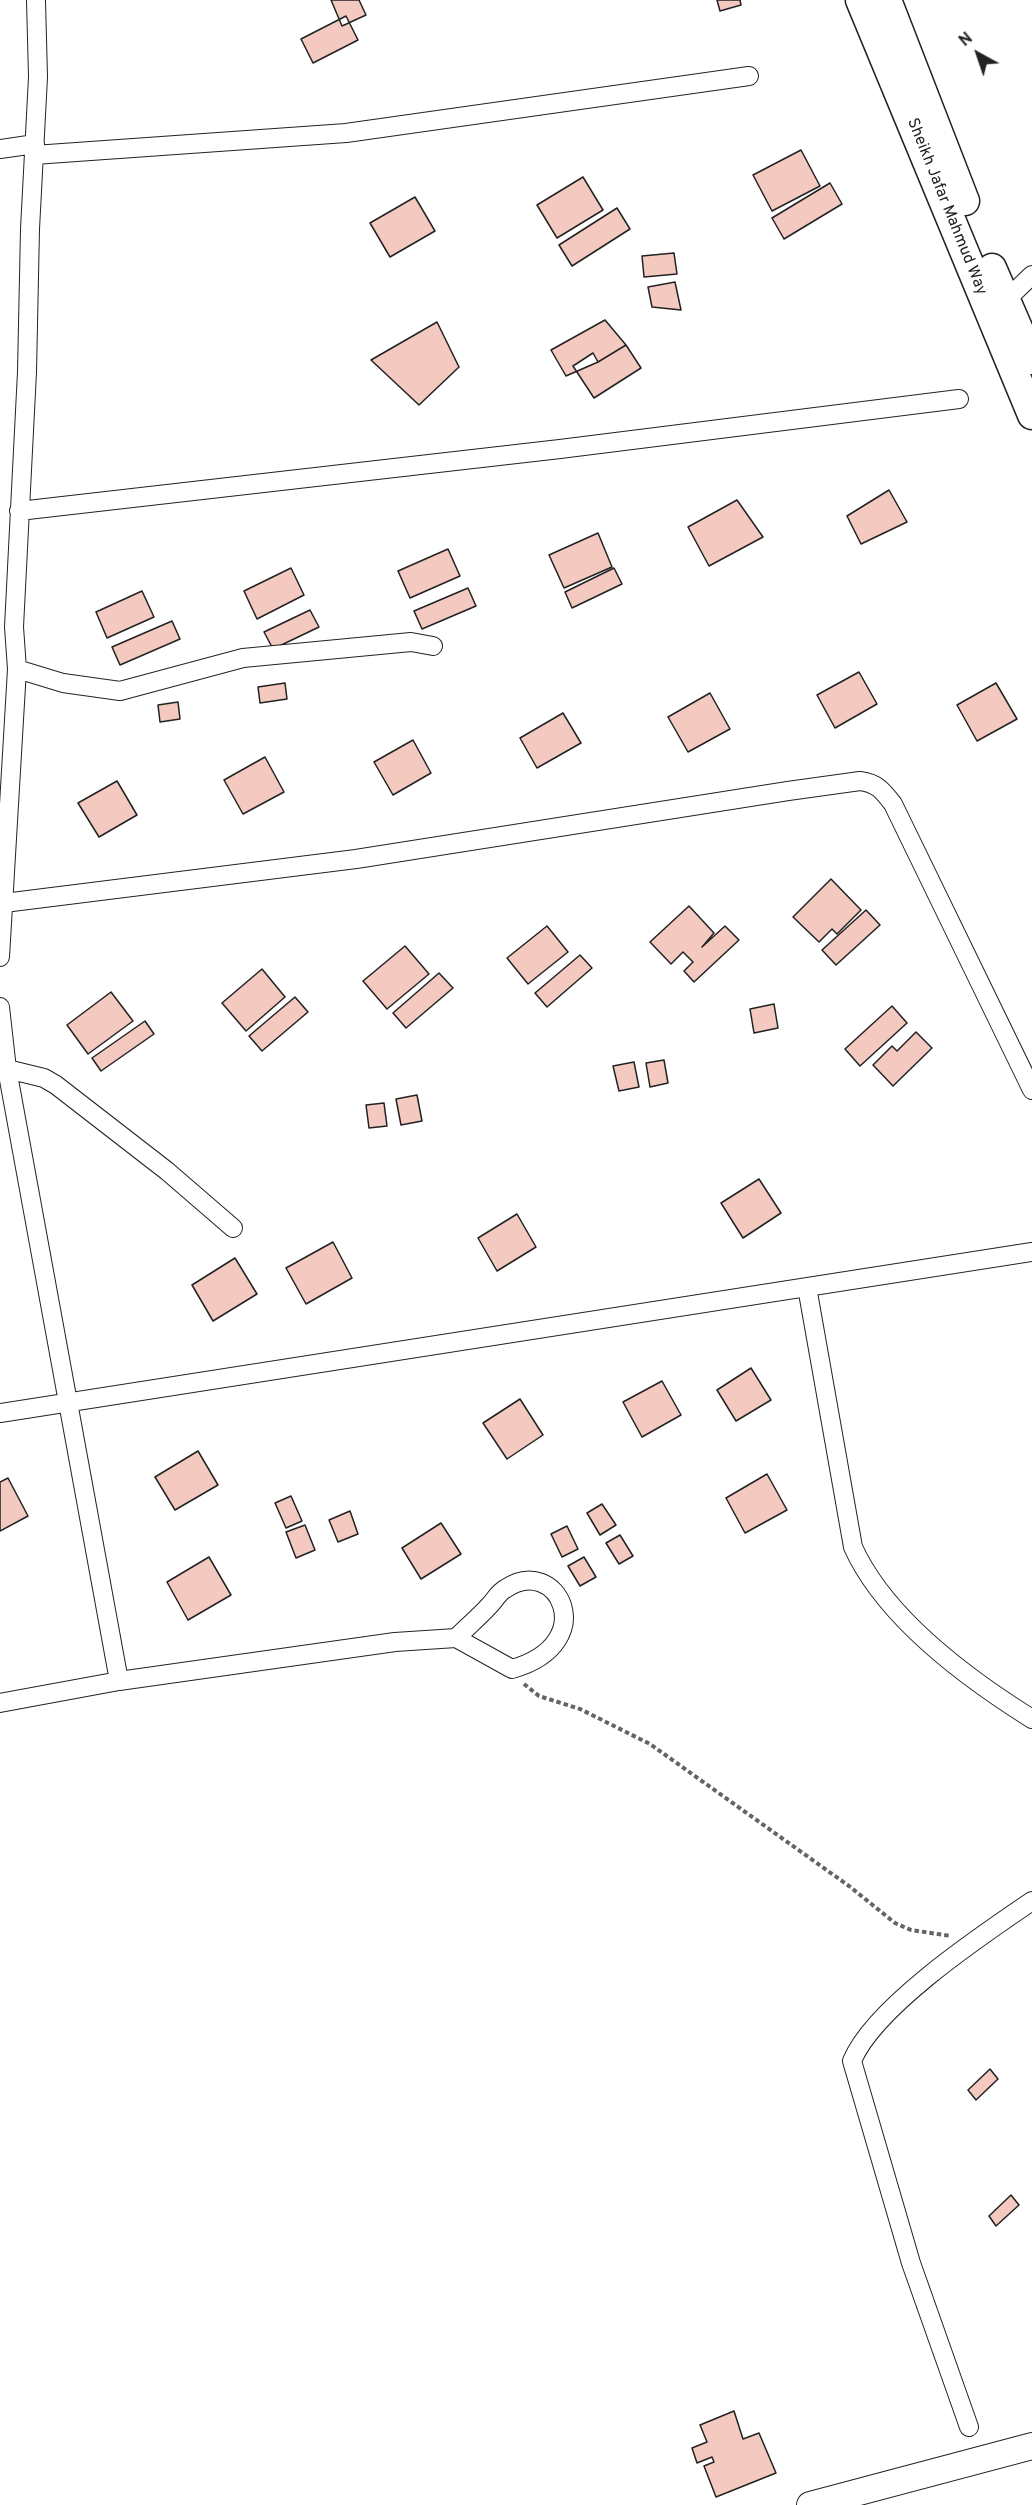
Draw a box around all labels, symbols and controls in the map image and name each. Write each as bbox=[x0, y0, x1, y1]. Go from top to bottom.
north arrow bbox=[948, 24, 1008, 84]
text: N bbox=[956, 29, 977, 52]
street label: Sheikh Jafar Mahmud Way bbox=[902, 116, 990, 298]

